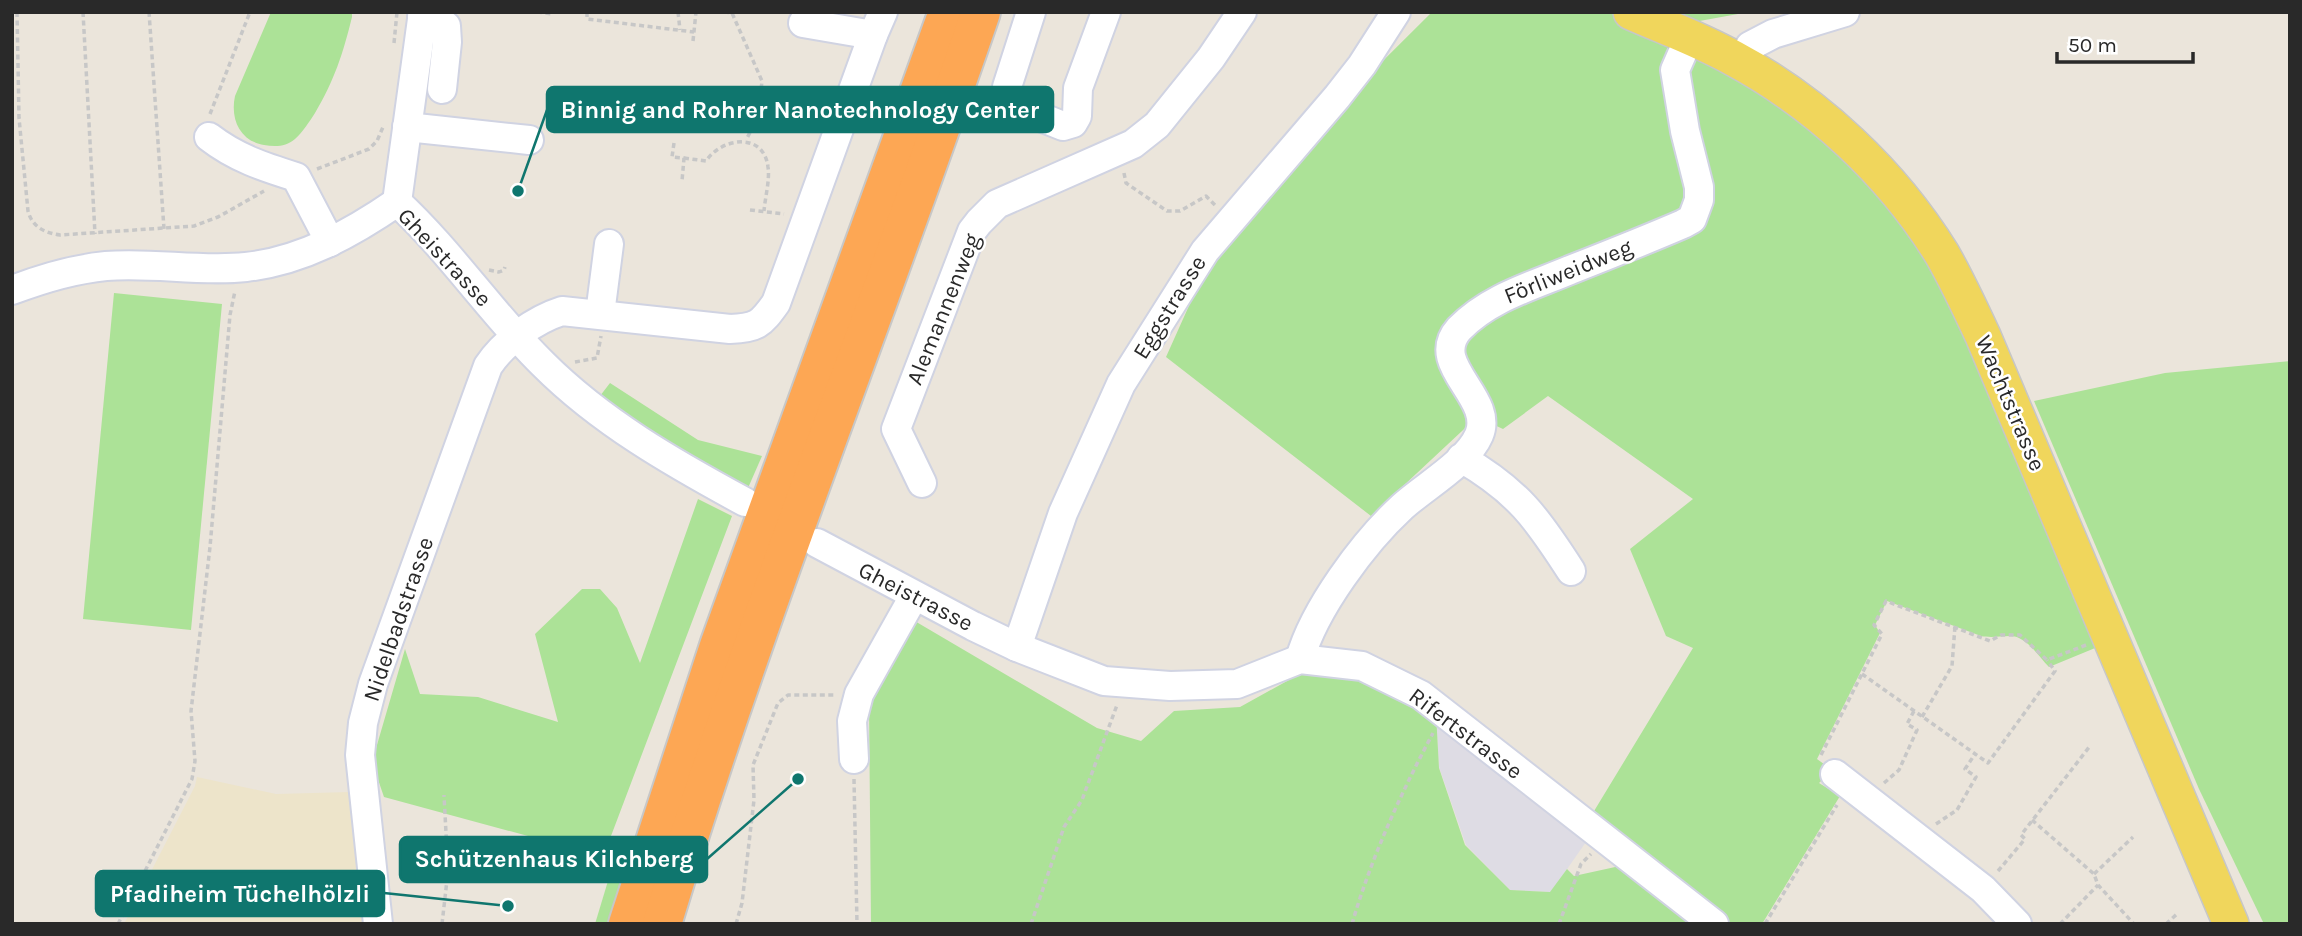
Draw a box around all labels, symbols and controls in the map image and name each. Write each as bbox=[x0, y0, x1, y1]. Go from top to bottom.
scale bar bbox=[2057, 21, 2194, 65]
text: 50 m bbox=[2068, 33, 2117, 57]
callout: Binnig and Rohrer Nanotechnology Center bbox=[547, 87, 1053, 132]
text: Binnig and Rohrer Nanotechnology Center bbox=[561, 96, 1040, 124]
street label: Gheistrasse bbox=[392, 202, 497, 312]
street label: Alemannenweg bbox=[901, 230, 986, 389]
street label: Förliweidweg bbox=[1500, 233, 1636, 309]
street label: Eggstrasse bbox=[1127, 251, 1212, 364]
street label: Wachtstrasse bbox=[1970, 331, 2051, 475]
street label: Nidelbadstrasse bbox=[358, 533, 439, 705]
street label: Gheistrasse bbox=[854, 556, 978, 637]
street label: Rifertstrasse bbox=[1404, 682, 1528, 785]
callout: Schützenhaus Kilchberg bbox=[400, 837, 707, 882]
text: Schützenhaus Kilchberg bbox=[415, 845, 694, 873]
callout: Pfadiheim Tüchelhölzli bbox=[96, 871, 384, 916]
text: Pfadiheim Tüchelhölzli bbox=[110, 880, 370, 908]

